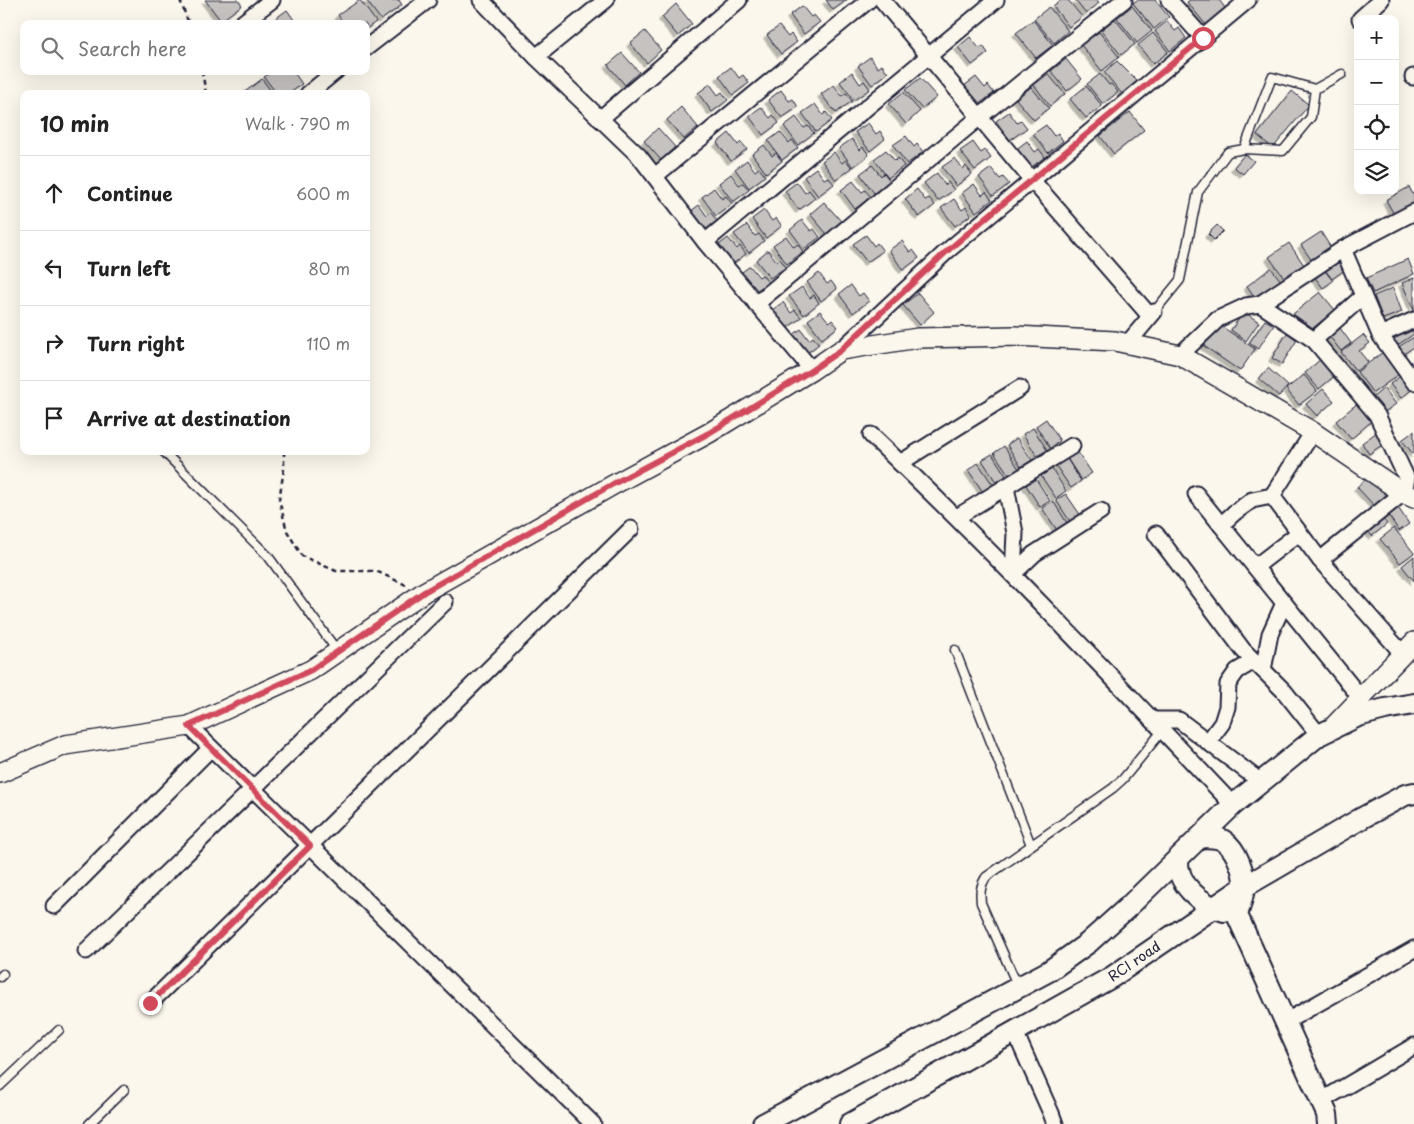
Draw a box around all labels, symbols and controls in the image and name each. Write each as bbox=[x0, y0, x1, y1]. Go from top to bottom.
map controls bbox=[1354, 15, 1399, 195]
button: + bbox=[1354, 15, 1399, 60]
search box bbox=[20, 20, 370, 75]
route start bbox=[1192, 27, 1215, 50]
icon: search bbox=[38, 34, 66, 62]
text: Search here bbox=[78, 34, 187, 62]
button: − bbox=[1354, 60, 1399, 105]
button: locate bbox=[1354, 105, 1399, 150]
text: 10 min bbox=[40, 107, 110, 139]
text: Walk · 790 m bbox=[245, 111, 350, 135]
button: layers bbox=[1354, 150, 1399, 195]
icon: ahead bbox=[40, 179, 68, 207]
text: Continue bbox=[87, 179, 173, 207]
text: 600 m bbox=[296, 181, 350, 205]
icon: left bbox=[40, 254, 68, 282]
text: Turn left bbox=[87, 254, 171, 282]
text: 80 m bbox=[308, 256, 350, 280]
icon: right bbox=[40, 329, 68, 357]
text: Turn right bbox=[87, 329, 185, 357]
text: 110 m bbox=[307, 331, 350, 355]
icon: arrive bbox=[40, 404, 68, 432]
text: Arrive at destination bbox=[87, 404, 291, 432]
street label: RCI road bbox=[1104, 936, 1164, 986]
route end bbox=[139, 992, 162, 1015]

